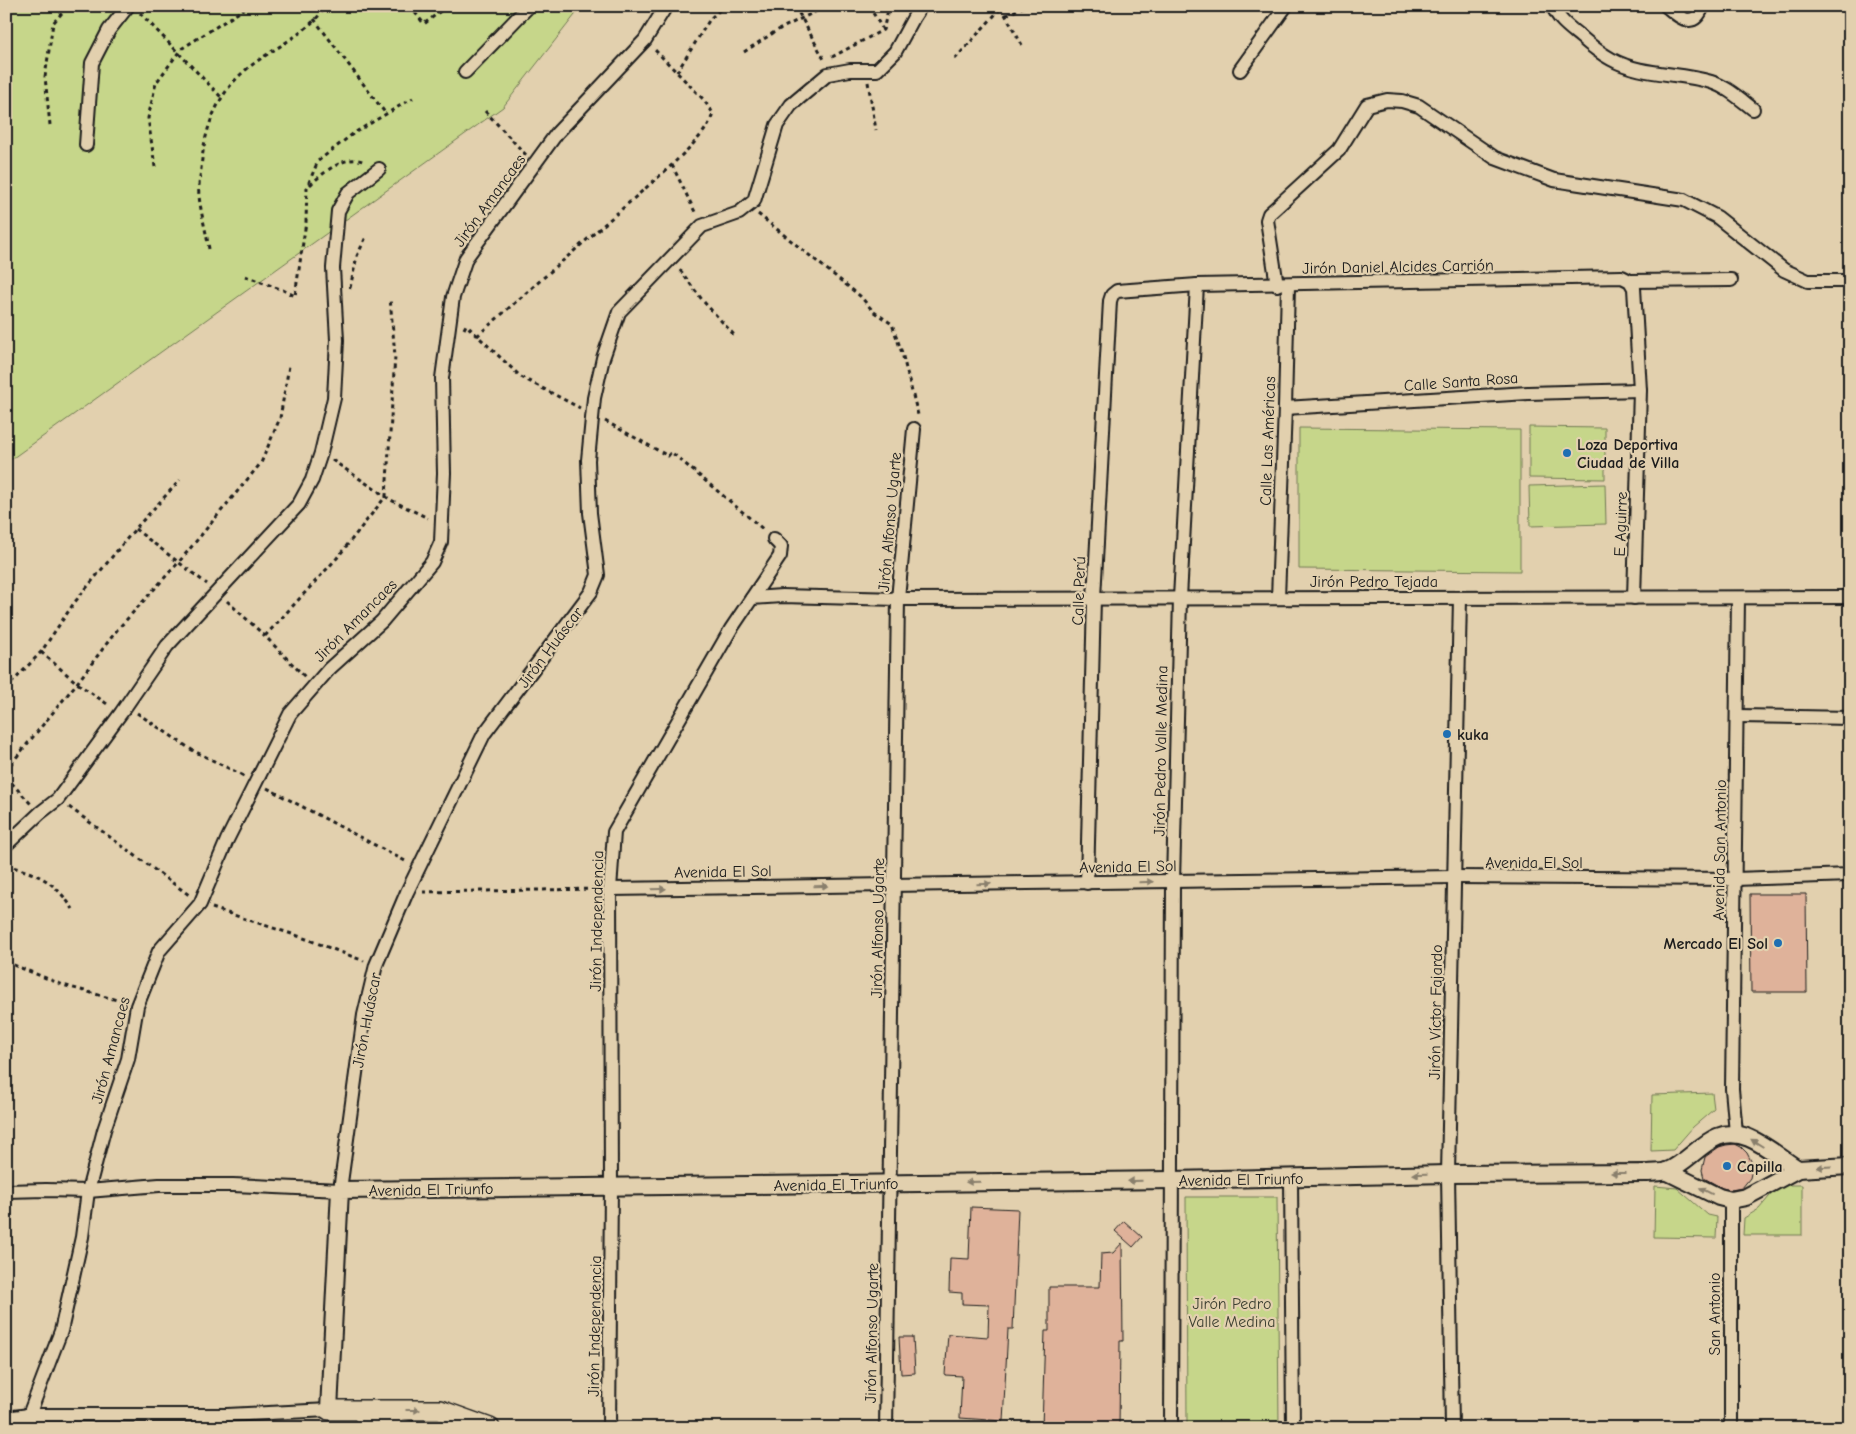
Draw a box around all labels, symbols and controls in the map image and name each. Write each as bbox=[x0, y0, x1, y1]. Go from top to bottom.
street label: Jirón Amancaes bbox=[450, 151, 530, 250]
street label: Jirón Daniel Alcides Carrión bbox=[1302, 256, 1494, 278]
street label: Calle Santa Rosa bbox=[1403, 369, 1519, 395]
street label: Calle Las Américas bbox=[1257, 376, 1279, 506]
place label: Loza Deportiva Ciudad de Villa bbox=[1577, 436, 1679, 472]
marker: Loza Deportiva Ciudad de Villa bbox=[1561, 447, 1573, 459]
street label: Jirón Alfonso Ugarte bbox=[875, 451, 905, 593]
street label: E Aguirre bbox=[1611, 491, 1631, 557]
street label: Calle Perú bbox=[1069, 556, 1089, 626]
street label: Jirón Pedro Tejada bbox=[1310, 573, 1438, 591]
street label: Jirón Amancaes bbox=[311, 575, 401, 666]
street label: Jirón Huáscar bbox=[515, 603, 587, 692]
street label: Jirón Pedro Valle Medina bbox=[1151, 665, 1171, 837]
place label: kuka bbox=[1457, 726, 1489, 744]
marker: kuka bbox=[1441, 728, 1453, 740]
street label: Avenida San Antonio bbox=[1710, 779, 1730, 921]
street label: Jirón Independencia bbox=[587, 850, 607, 992]
street label: Avenida El Sol bbox=[1485, 854, 1583, 872]
street label: Avenida El Sol bbox=[1079, 857, 1177, 877]
street label: Jirón Alfonso Ugarte bbox=[868, 858, 888, 998]
street label: Avenida El Sol bbox=[674, 862, 772, 882]
one-way arrow bbox=[1138, 878, 1154, 886]
one-way arrow bbox=[976, 880, 992, 888]
one-way arrow bbox=[813, 882, 829, 890]
one-way arrow bbox=[651, 884, 667, 892]
place label: Mercado El Sol bbox=[1664, 935, 1768, 953]
marker: Mercado El Sol bbox=[1772, 937, 1784, 949]
street label: Jirón Víctor Fajardo bbox=[1426, 944, 1446, 1080]
street label: Jirón Huáscar bbox=[349, 971, 385, 1069]
street label: Jirón Amancaes bbox=[88, 995, 134, 1106]
one-way arrow bbox=[1751, 1138, 1764, 1147]
place label: Capilla bbox=[1737, 1158, 1783, 1176]
marker: Capilla bbox=[1721, 1160, 1733, 1172]
one-way arrow bbox=[1816, 1164, 1832, 1172]
one-way arrow bbox=[1610, 1169, 1626, 1177]
street label: Avenida El Triunfo bbox=[1178, 1170, 1304, 1190]
one-way arrow bbox=[1412, 1171, 1428, 1179]
street label: Avenida El Triunfo bbox=[773, 1175, 899, 1195]
one-way arrow bbox=[1127, 1177, 1143, 1185]
one-way arrow bbox=[965, 1178, 981, 1186]
street label: Avenida El Triunfo bbox=[368, 1180, 494, 1200]
one-way arrow bbox=[1699, 1187, 1714, 1195]
street label: Jirón Independencia bbox=[585, 1255, 605, 1397]
street label: Jirón Alfonso Ugarte bbox=[862, 1263, 882, 1403]
street label: San Antonio bbox=[1706, 1273, 1724, 1355]
park label: Jirón Pedro Valle Medina bbox=[1189, 1295, 1275, 1331]
one-way arrow bbox=[405, 1406, 421, 1414]

